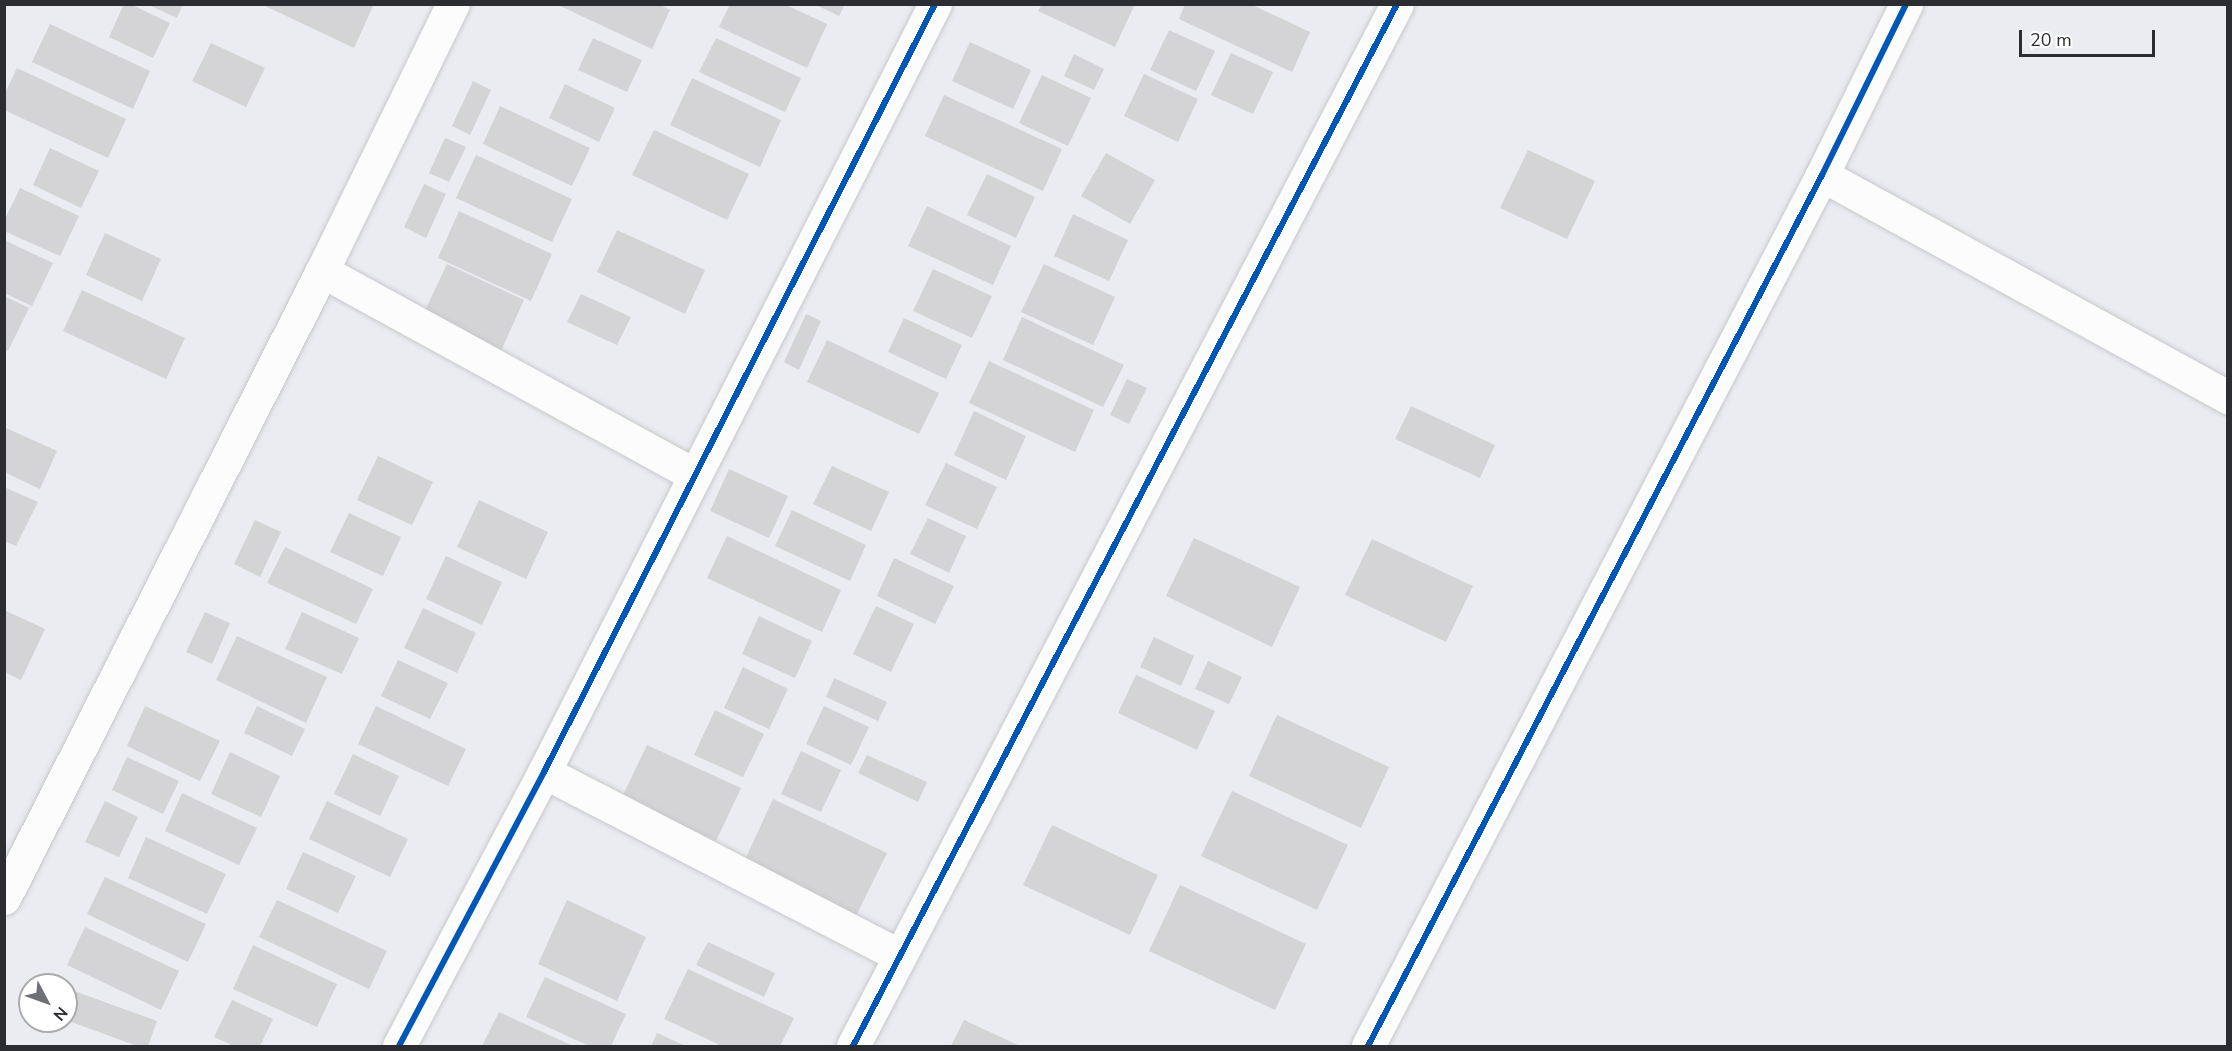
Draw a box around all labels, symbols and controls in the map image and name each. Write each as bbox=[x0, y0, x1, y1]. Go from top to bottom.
scale bar bbox=[2022, 18, 2158, 56]
text: 20 m bbox=[2030, 28, 2072, 52]
north arrow bbox=[18, 973, 78, 1033]
text: N bbox=[48, 1002, 72, 1025]

